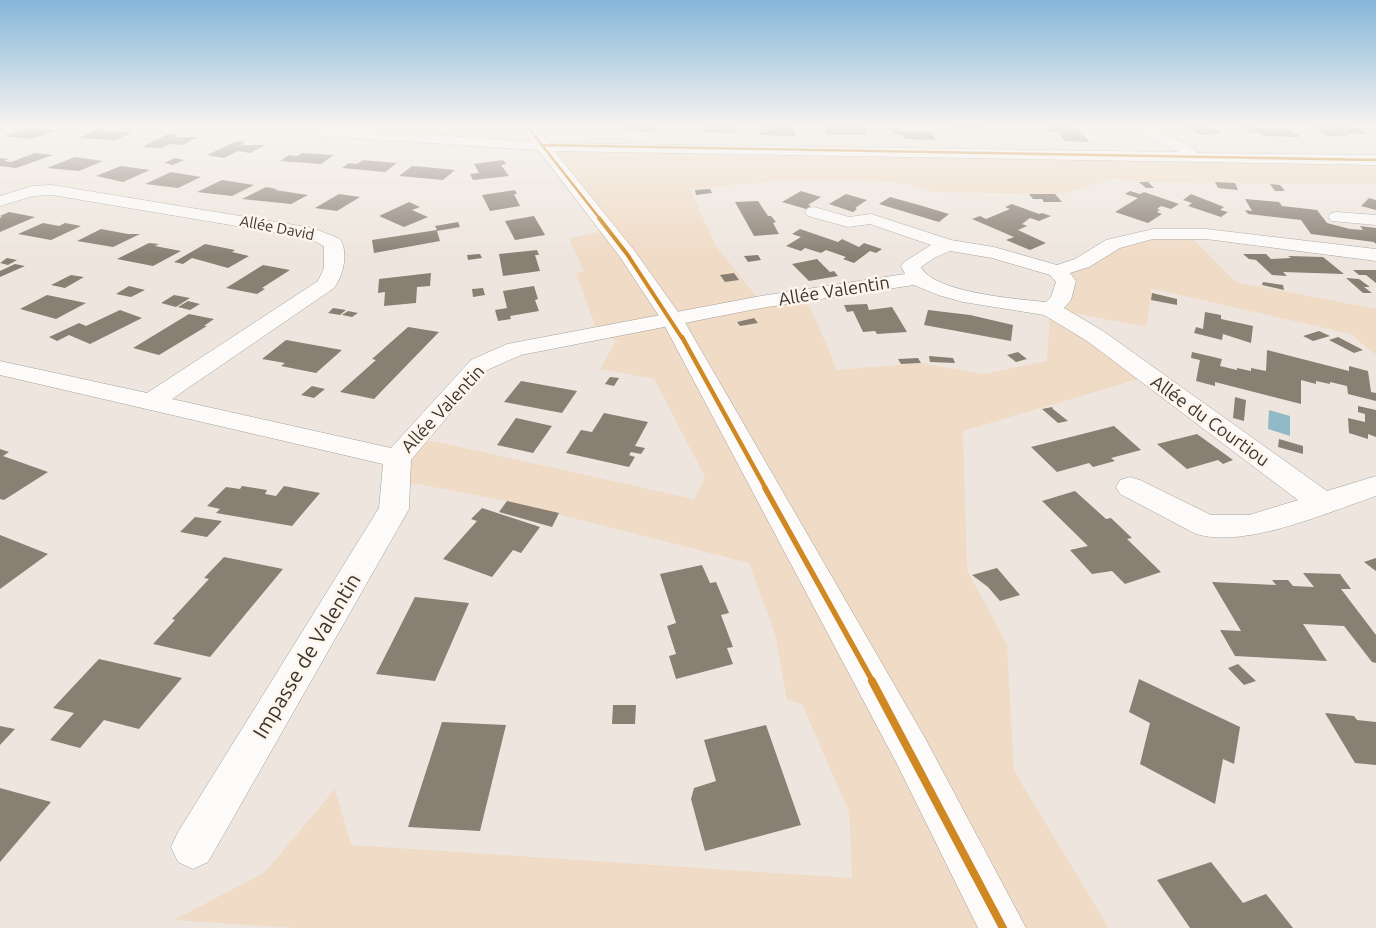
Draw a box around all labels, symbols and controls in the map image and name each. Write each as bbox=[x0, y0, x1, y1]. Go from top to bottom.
street label: Allée David bbox=[238, 212, 316, 244]
street label: Allée Valentin bbox=[777, 272, 891, 310]
street label: Allée Valentin bbox=[397, 361, 489, 457]
street label: Allée du Courtiou bbox=[1147, 371, 1273, 471]
street label: Impasse de Valentin bbox=[248, 569, 366, 743]

